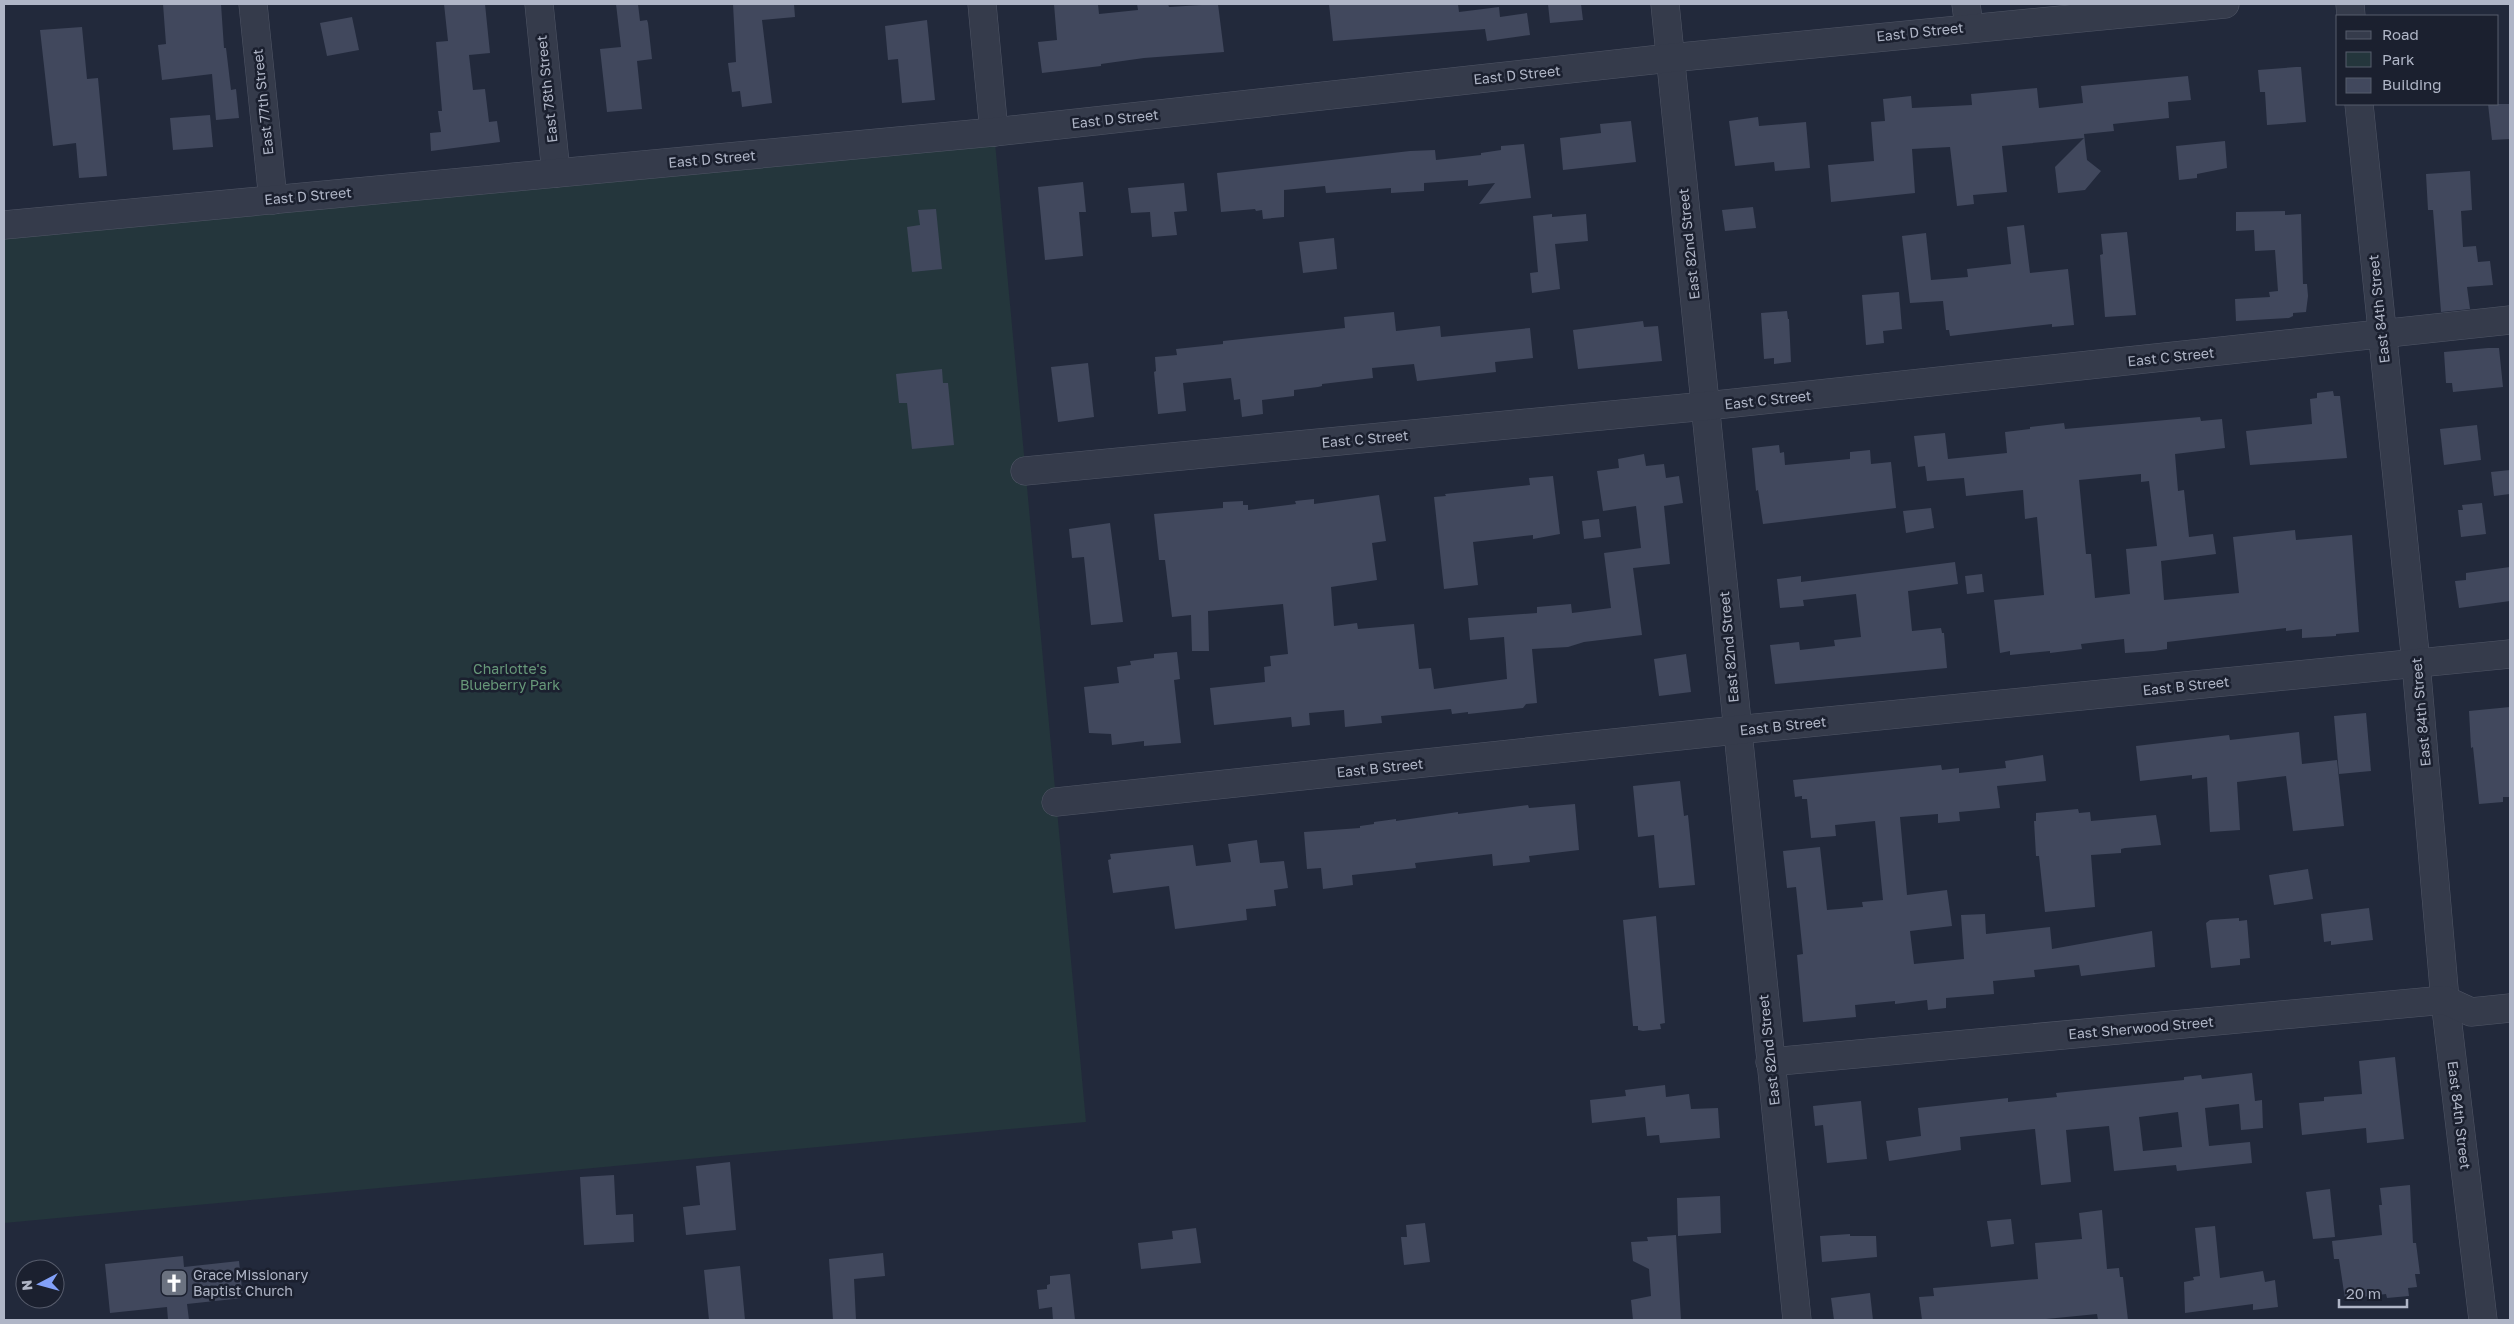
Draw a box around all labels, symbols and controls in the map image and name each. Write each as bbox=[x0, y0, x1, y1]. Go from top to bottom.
legend bbox=[2336, 15, 2499, 105]
street label: East D Street bbox=[1876, 18, 1964, 45]
text: Road bbox=[2382, 25, 2419, 43]
street label: East 78th Street bbox=[532, 34, 561, 144]
street label: East 77th Street bbox=[248, 48, 277, 156]
text: Park bbox=[2382, 50, 2415, 68]
street label: East D Street bbox=[1473, 61, 1561, 88]
text: Building bbox=[2382, 75, 2442, 93]
street label: East D Street bbox=[1071, 105, 1159, 132]
street label: East D Street bbox=[668, 146, 756, 171]
street label: East D Street bbox=[264, 183, 352, 208]
street label: East 82nd Street bbox=[1674, 188, 1703, 300]
street label: East 84th Street bbox=[2364, 254, 2393, 364]
street label: East C Street bbox=[2127, 343, 2215, 370]
street label: East C Street bbox=[1724, 386, 1812, 413]
street label: East C Street bbox=[1321, 426, 1409, 451]
street label: East 82nd Street bbox=[1715, 591, 1742, 703]
street label: East 84th Street bbox=[2407, 657, 2434, 767]
park label: Charlotte's Blueberry Park bbox=[460, 660, 560, 693]
street label: East B Street bbox=[2142, 672, 2230, 699]
street label: East B Street bbox=[1739, 712, 1827, 739]
street label: East B Street bbox=[1336, 754, 1424, 781]
street label: East 82nd Street bbox=[1754, 994, 1783, 1106]
street label: East Sherwood Street bbox=[2068, 1013, 2214, 1042]
street label: East 84th Street bbox=[2444, 1060, 2475, 1170]
north arrow bbox=[15, 1259, 65, 1309]
place label: Grace Missionary Baptist Church bbox=[193, 1266, 309, 1299]
church icon: Grace Missionary Baptist Church bbox=[159, 1268, 189, 1298]
scale bar bbox=[2339, 1276, 2406, 1308]
text: N bbox=[18, 1279, 36, 1292]
text: 20 m bbox=[2346, 1284, 2381, 1302]

